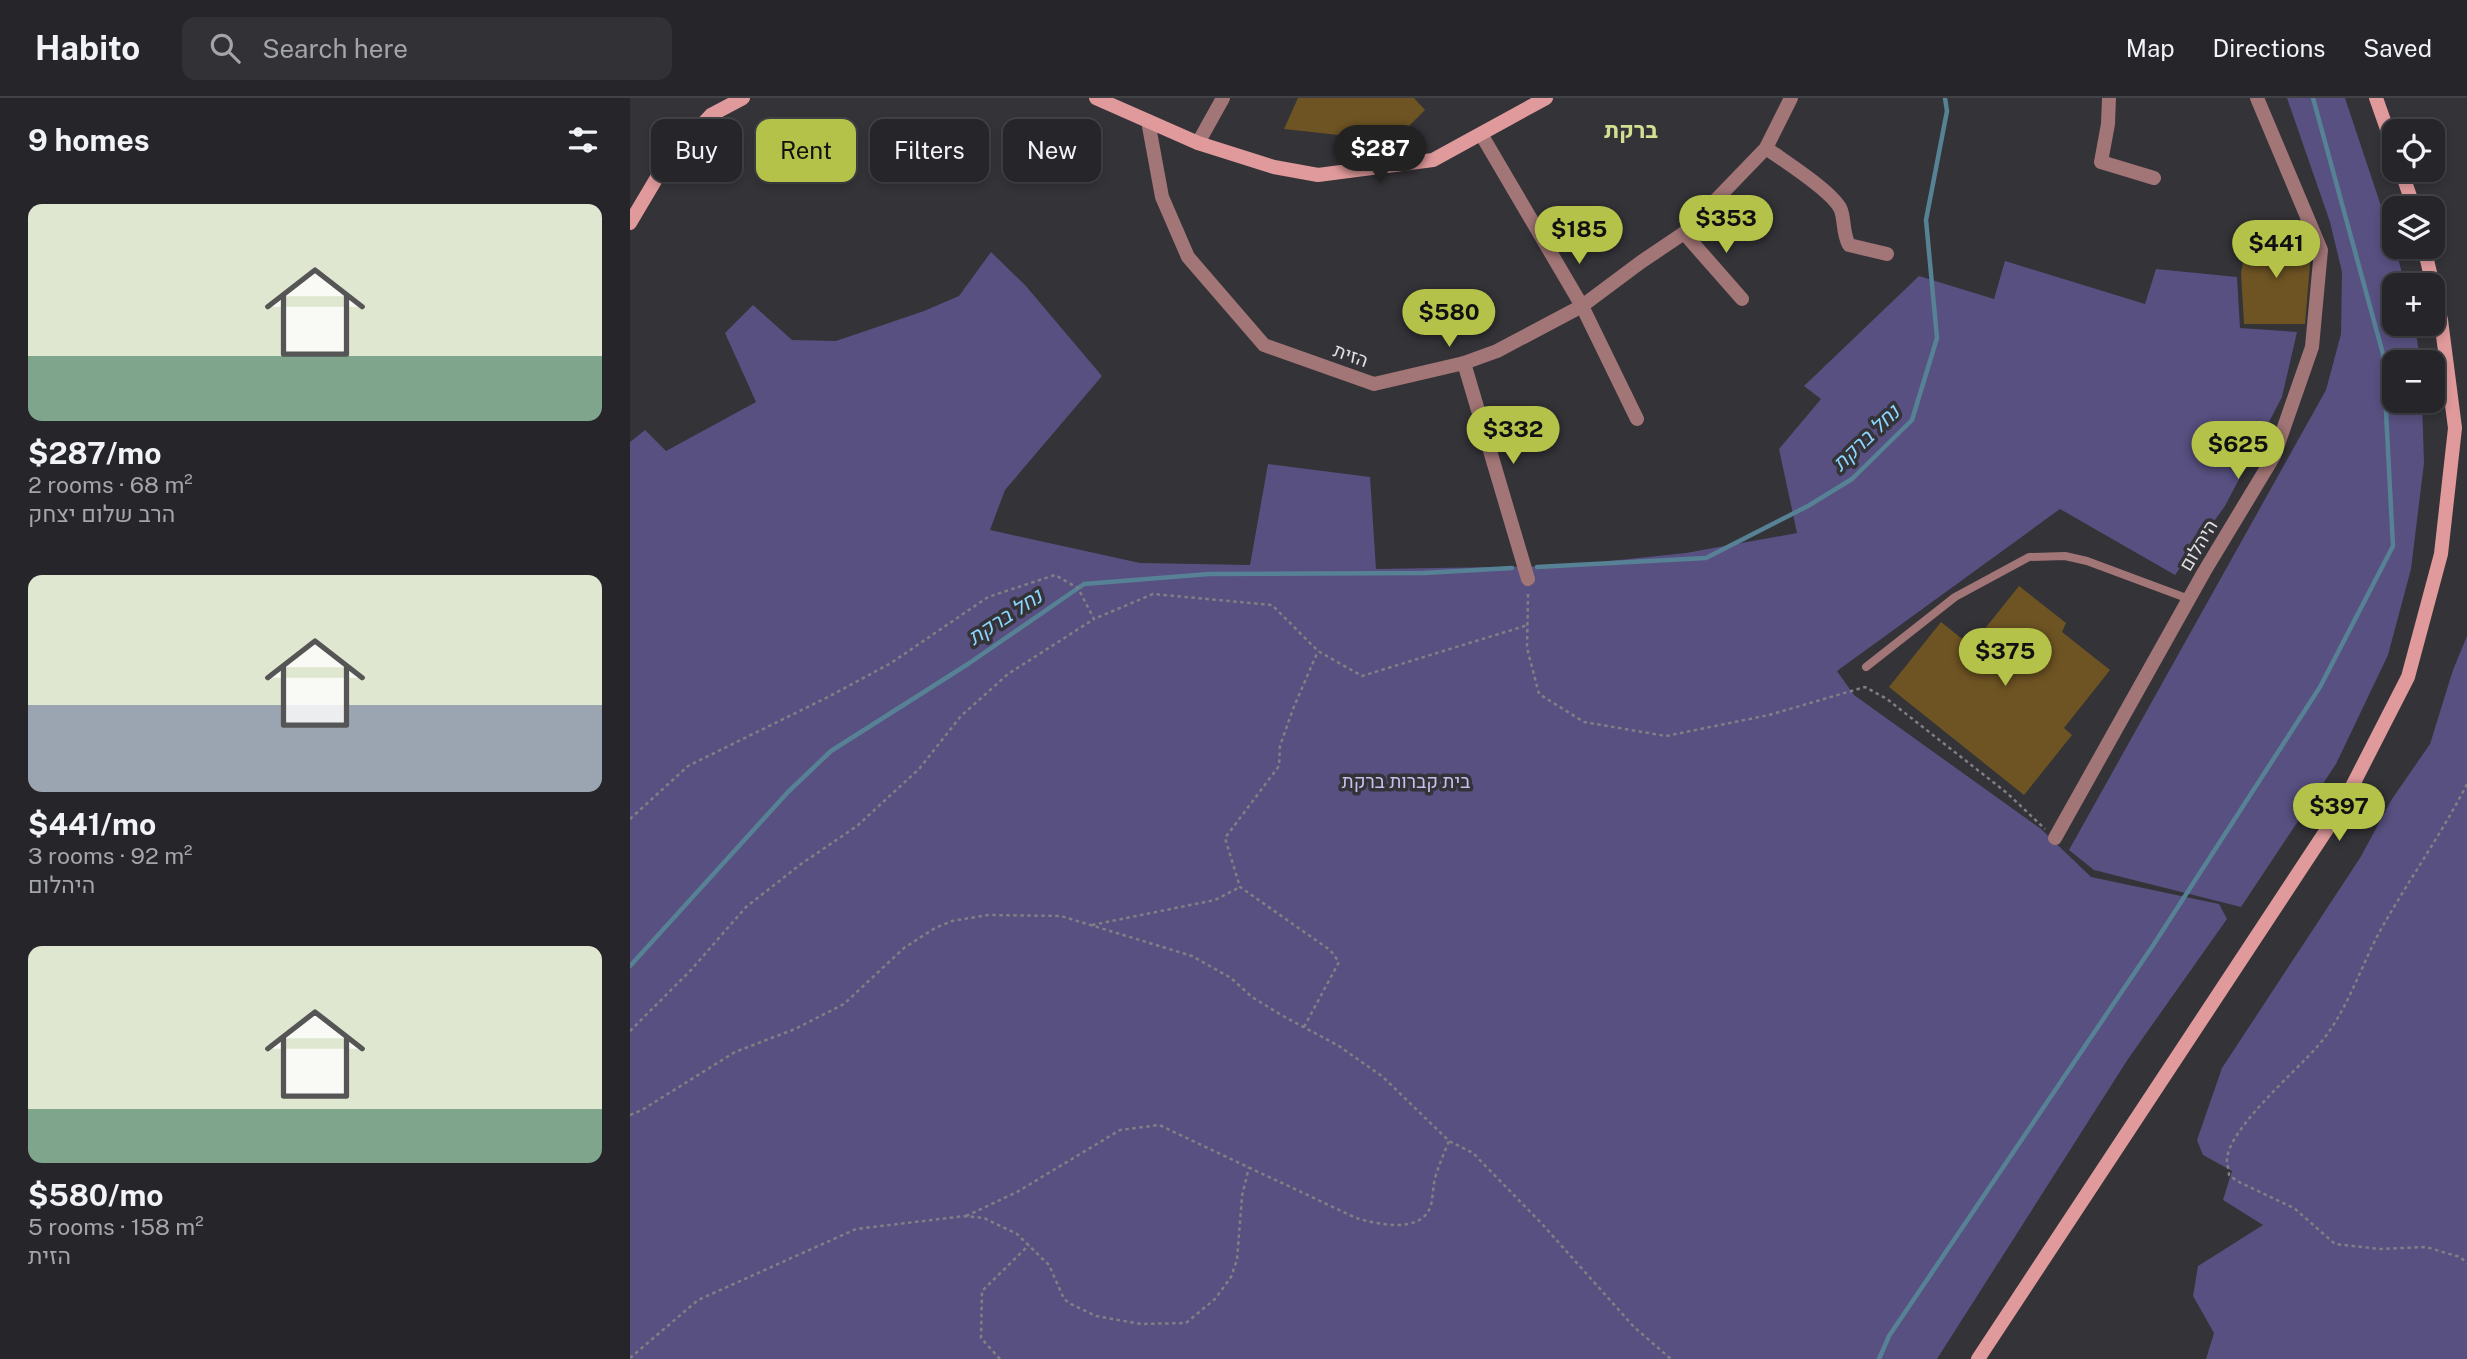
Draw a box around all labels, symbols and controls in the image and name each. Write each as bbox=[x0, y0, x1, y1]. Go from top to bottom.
search box bbox=[182, 17, 672, 80]
text: Habito bbox=[35, 29, 140, 67]
icon: search bbox=[206, 29, 244, 67]
text: Search here bbox=[262, 33, 408, 64]
text: Map bbox=[2126, 34, 2175, 62]
text: Directions bbox=[2213, 34, 2325, 62]
text: Saved bbox=[2363, 34, 2432, 62]
district label: ברקת bbox=[1604, 116, 1658, 143]
chip: Buy bbox=[651, 119, 742, 182]
chip: Rent bbox=[756, 119, 856, 182]
chip: Filters bbox=[870, 119, 989, 182]
chip: New bbox=[1003, 119, 1101, 182]
map controls bbox=[2382, 119, 2445, 413]
button: locate bbox=[2382, 119, 2445, 182]
icon: filters bbox=[564, 121, 602, 159]
text: 9 homes bbox=[28, 122, 150, 158]
pin: $287 bbox=[1339, 126, 1421, 185]
text: $287 bbox=[1350, 134, 1410, 161]
pin: $353 bbox=[1685, 195, 1767, 255]
button: layers bbox=[2382, 196, 2445, 259]
text: $353 bbox=[1695, 204, 1757, 231]
pin: $185 bbox=[1538, 206, 1620, 266]
text: $185 bbox=[1551, 215, 1607, 242]
pin: $441 bbox=[2235, 220, 2317, 280]
text: $441 bbox=[2248, 229, 2304, 256]
icon: home bbox=[252, 249, 378, 375]
button: + bbox=[2382, 273, 2445, 336]
pin: $580 bbox=[1408, 289, 1490, 349]
text: $580 bbox=[1418, 298, 1480, 325]
street label: הזית bbox=[1331, 339, 1371, 371]
button: − bbox=[2382, 350, 2445, 413]
water label: נחל ברקת bbox=[1827, 399, 1905, 476]
pin: $332 bbox=[1472, 406, 1554, 466]
text: $332 bbox=[1483, 415, 1543, 442]
pin: $625 bbox=[2197, 422, 2279, 481]
text: $625 bbox=[2208, 430, 2268, 457]
text: $287/mo bbox=[28, 435, 161, 471]
text: 2 rooms · 68 m² bbox=[28, 471, 193, 498]
text: הרב שלום יצחק bbox=[28, 500, 175, 527]
street label: היהלום bbox=[2174, 516, 2222, 574]
water label: נחל ברקת bbox=[963, 583, 1048, 650]
icon: home bbox=[252, 620, 378, 746]
pin: $375 bbox=[1964, 628, 2046, 688]
text: $375 bbox=[1975, 637, 2035, 664]
park label: בית קברות ברקת bbox=[1342, 770, 1470, 792]
pin: $397 bbox=[2298, 784, 2380, 843]
text: $397 bbox=[2309, 792, 2369, 819]
text: $441/mo bbox=[28, 806, 156, 842]
text: 3 rooms · 92 m² bbox=[28, 842, 193, 869]
text: היהלום bbox=[28, 871, 95, 898]
icon: home bbox=[252, 991, 378, 1117]
text: $580/mo bbox=[28, 1177, 164, 1213]
text: 5 rooms · 158 m² bbox=[28, 1213, 204, 1240]
text: הזית bbox=[28, 1242, 71, 1269]

